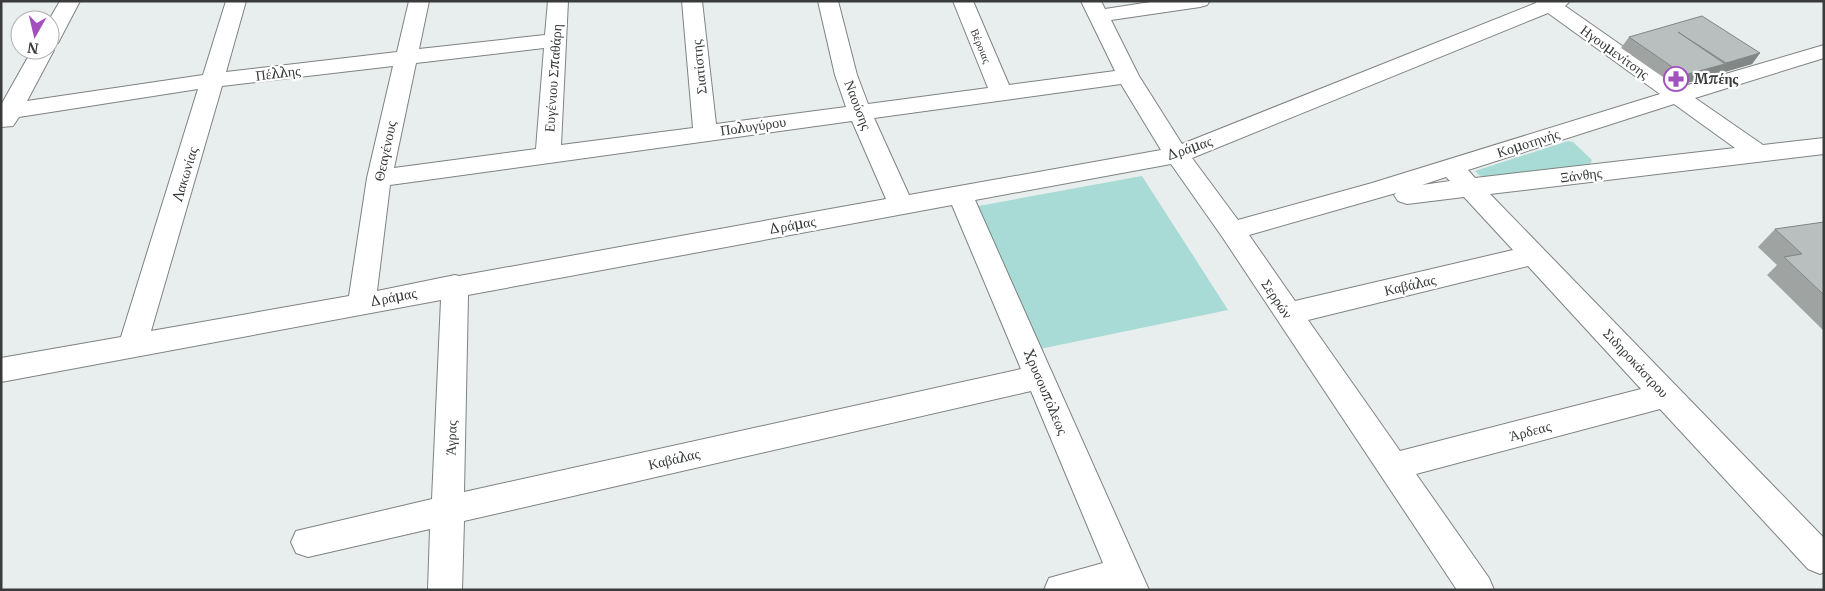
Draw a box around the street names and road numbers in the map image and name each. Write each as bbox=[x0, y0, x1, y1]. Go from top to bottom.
street label: Ηγουμενίτσης bbox=[1577, 21, 1653, 83]
street label: Ευγένιου Σπαθάρη bbox=[540, 23, 566, 133]
street label: Βέροιας bbox=[968, 27, 994, 66]
street label: Σιατίστης bbox=[687, 38, 711, 95]
street label: Πέλλης bbox=[254, 61, 302, 85]
street label: Ναούσης bbox=[840, 78, 876, 133]
street label: Πολυγύρου bbox=[719, 112, 787, 140]
street label: Θεαγένους bbox=[370, 119, 400, 183]
street label: Κομοτηνής bbox=[1494, 124, 1562, 162]
street label: Δράμας bbox=[1163, 132, 1215, 164]
street label: Λακωνίας bbox=[168, 144, 202, 204]
street label: Ξάνθης bbox=[1559, 163, 1604, 187]
street label: Δράμας bbox=[767, 212, 818, 238]
street label: Καβάλας bbox=[1382, 270, 1438, 300]
street label: Σερρών bbox=[1257, 276, 1297, 322]
street label: Δράμας bbox=[368, 284, 419, 310]
street label: Σιδηροκάστρου bbox=[1599, 325, 1673, 401]
street label: Χρυσουπόλεως bbox=[1020, 347, 1072, 438]
street label: Άρδεας bbox=[1507, 417, 1553, 445]
street label: Άγρας bbox=[441, 420, 461, 456]
street label: Καβάλας bbox=[646, 444, 702, 474]

